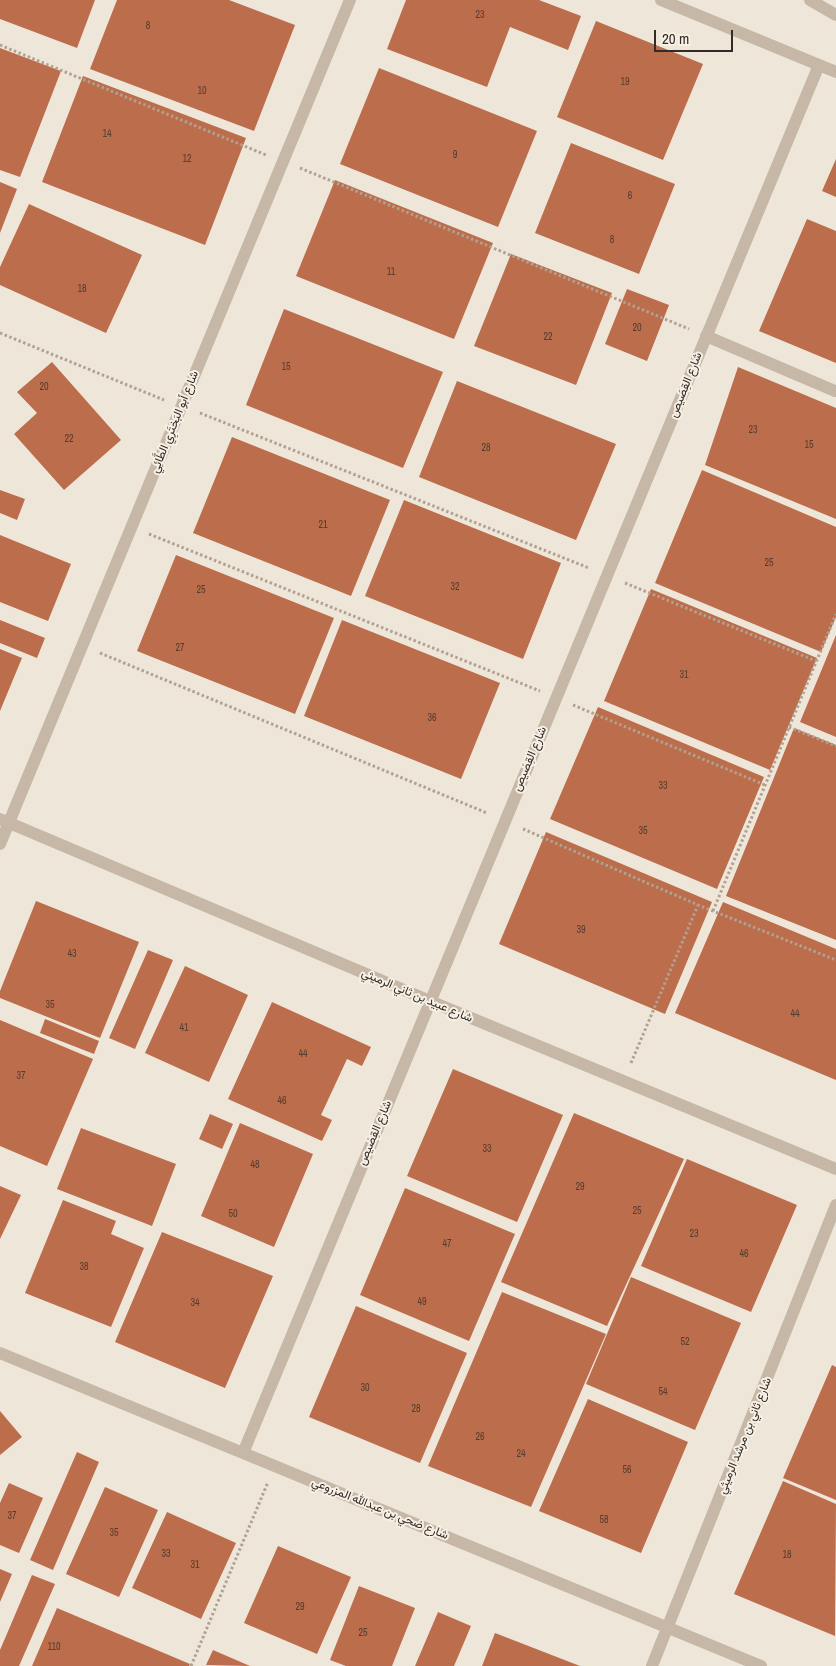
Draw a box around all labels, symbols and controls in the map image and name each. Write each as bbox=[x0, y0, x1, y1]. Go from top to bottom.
house number: 23 bbox=[475, 9, 485, 21]
house number: 8 bbox=[146, 20, 150, 32]
scale bar bbox=[656, 20, 735, 52]
text: 20 m bbox=[662, 28, 689, 49]
house number: 19 bbox=[620, 76, 630, 88]
house number: 10 bbox=[197, 85, 207, 97]
house number: 14 bbox=[102, 128, 112, 140]
house number: 9 bbox=[453, 149, 457, 161]
house number: 12 bbox=[182, 153, 192, 165]
house number: 6 bbox=[628, 190, 632, 202]
house number: 8 bbox=[610, 234, 614, 246]
house number: 11 bbox=[387, 266, 395, 278]
house number: 18 bbox=[77, 283, 87, 295]
house number: 20 bbox=[632, 322, 642, 334]
house number: 22 bbox=[543, 331, 553, 343]
street label: شارع القِصَيص bbox=[666, 350, 706, 420]
house number: 15 bbox=[281, 361, 291, 373]
street label: شارع أبو البَختَرِي الطَّائِي bbox=[148, 369, 202, 475]
house number: 20 bbox=[39, 381, 49, 393]
house number: 23 bbox=[748, 424, 758, 436]
house number: 22 bbox=[64, 433, 74, 445]
house number: 15 bbox=[804, 439, 814, 451]
house number: 28 bbox=[481, 442, 491, 454]
house number: 21 bbox=[318, 519, 328, 531]
house number: 25 bbox=[764, 557, 774, 569]
house number: 32 bbox=[450, 581, 460, 593]
house number: 25 bbox=[196, 584, 206, 596]
house number: 27 bbox=[175, 642, 185, 654]
house number: 31 bbox=[679, 669, 689, 681]
house number: 36 bbox=[427, 712, 437, 724]
street label: شارع القِصَيص bbox=[510, 724, 550, 794]
house number: 33 bbox=[658, 780, 668, 792]
house number: 35 bbox=[638, 825, 648, 837]
house number: 39 bbox=[576, 924, 586, 936]
house number: 43 bbox=[67, 948, 77, 960]
street label: شارع عبيد بن ثاني الرميثي bbox=[359, 966, 475, 1026]
house number: 35 bbox=[45, 999, 55, 1011]
house number: 44 bbox=[790, 1008, 800, 1020]
house number: 41 bbox=[179, 1022, 189, 1034]
house number: 44 bbox=[298, 1048, 308, 1060]
house number: 37 bbox=[16, 1070, 26, 1082]
house number: 46 bbox=[277, 1095, 287, 1107]
street label: شارع القِصَيص bbox=[355, 1098, 395, 1168]
house number: 33 bbox=[482, 1143, 492, 1155]
house number: 48 bbox=[250, 1159, 260, 1171]
house number: 29 bbox=[575, 1181, 585, 1193]
house number: 25 bbox=[632, 1205, 642, 1217]
house number: 50 bbox=[228, 1208, 238, 1220]
house number: 23 bbox=[689, 1228, 699, 1240]
house number: 47 bbox=[442, 1238, 452, 1250]
house number: 46 bbox=[739, 1248, 749, 1260]
house number: 38 bbox=[79, 1261, 89, 1273]
house number: 49 bbox=[417, 1296, 427, 1308]
house number: 34 bbox=[190, 1297, 200, 1309]
house number: 52 bbox=[680, 1336, 690, 1348]
street label: شارع ثاني بن مرشد الرميثي bbox=[715, 1376, 775, 1496]
house number: 30 bbox=[360, 1382, 370, 1394]
house number: 54 bbox=[658, 1386, 668, 1398]
house number: 28 bbox=[411, 1403, 421, 1415]
house number: 26 bbox=[475, 1431, 485, 1443]
house number: 24 bbox=[516, 1448, 526, 1460]
house number: 56 bbox=[622, 1464, 632, 1476]
street label: شارع ضحي بن عبدالله المزروعي bbox=[310, 1475, 450, 1543]
house number: 37 bbox=[7, 1510, 17, 1522]
house number: 58 bbox=[599, 1514, 609, 1526]
house number: 35 bbox=[109, 1527, 119, 1539]
house number: 33 bbox=[161, 1548, 171, 1560]
house number: 18 bbox=[782, 1549, 792, 1561]
house number: 31 bbox=[190, 1559, 200, 1571]
house number: 29 bbox=[295, 1601, 305, 1613]
house number: 25 bbox=[358, 1627, 368, 1639]
house number: 110 bbox=[47, 1641, 61, 1653]

